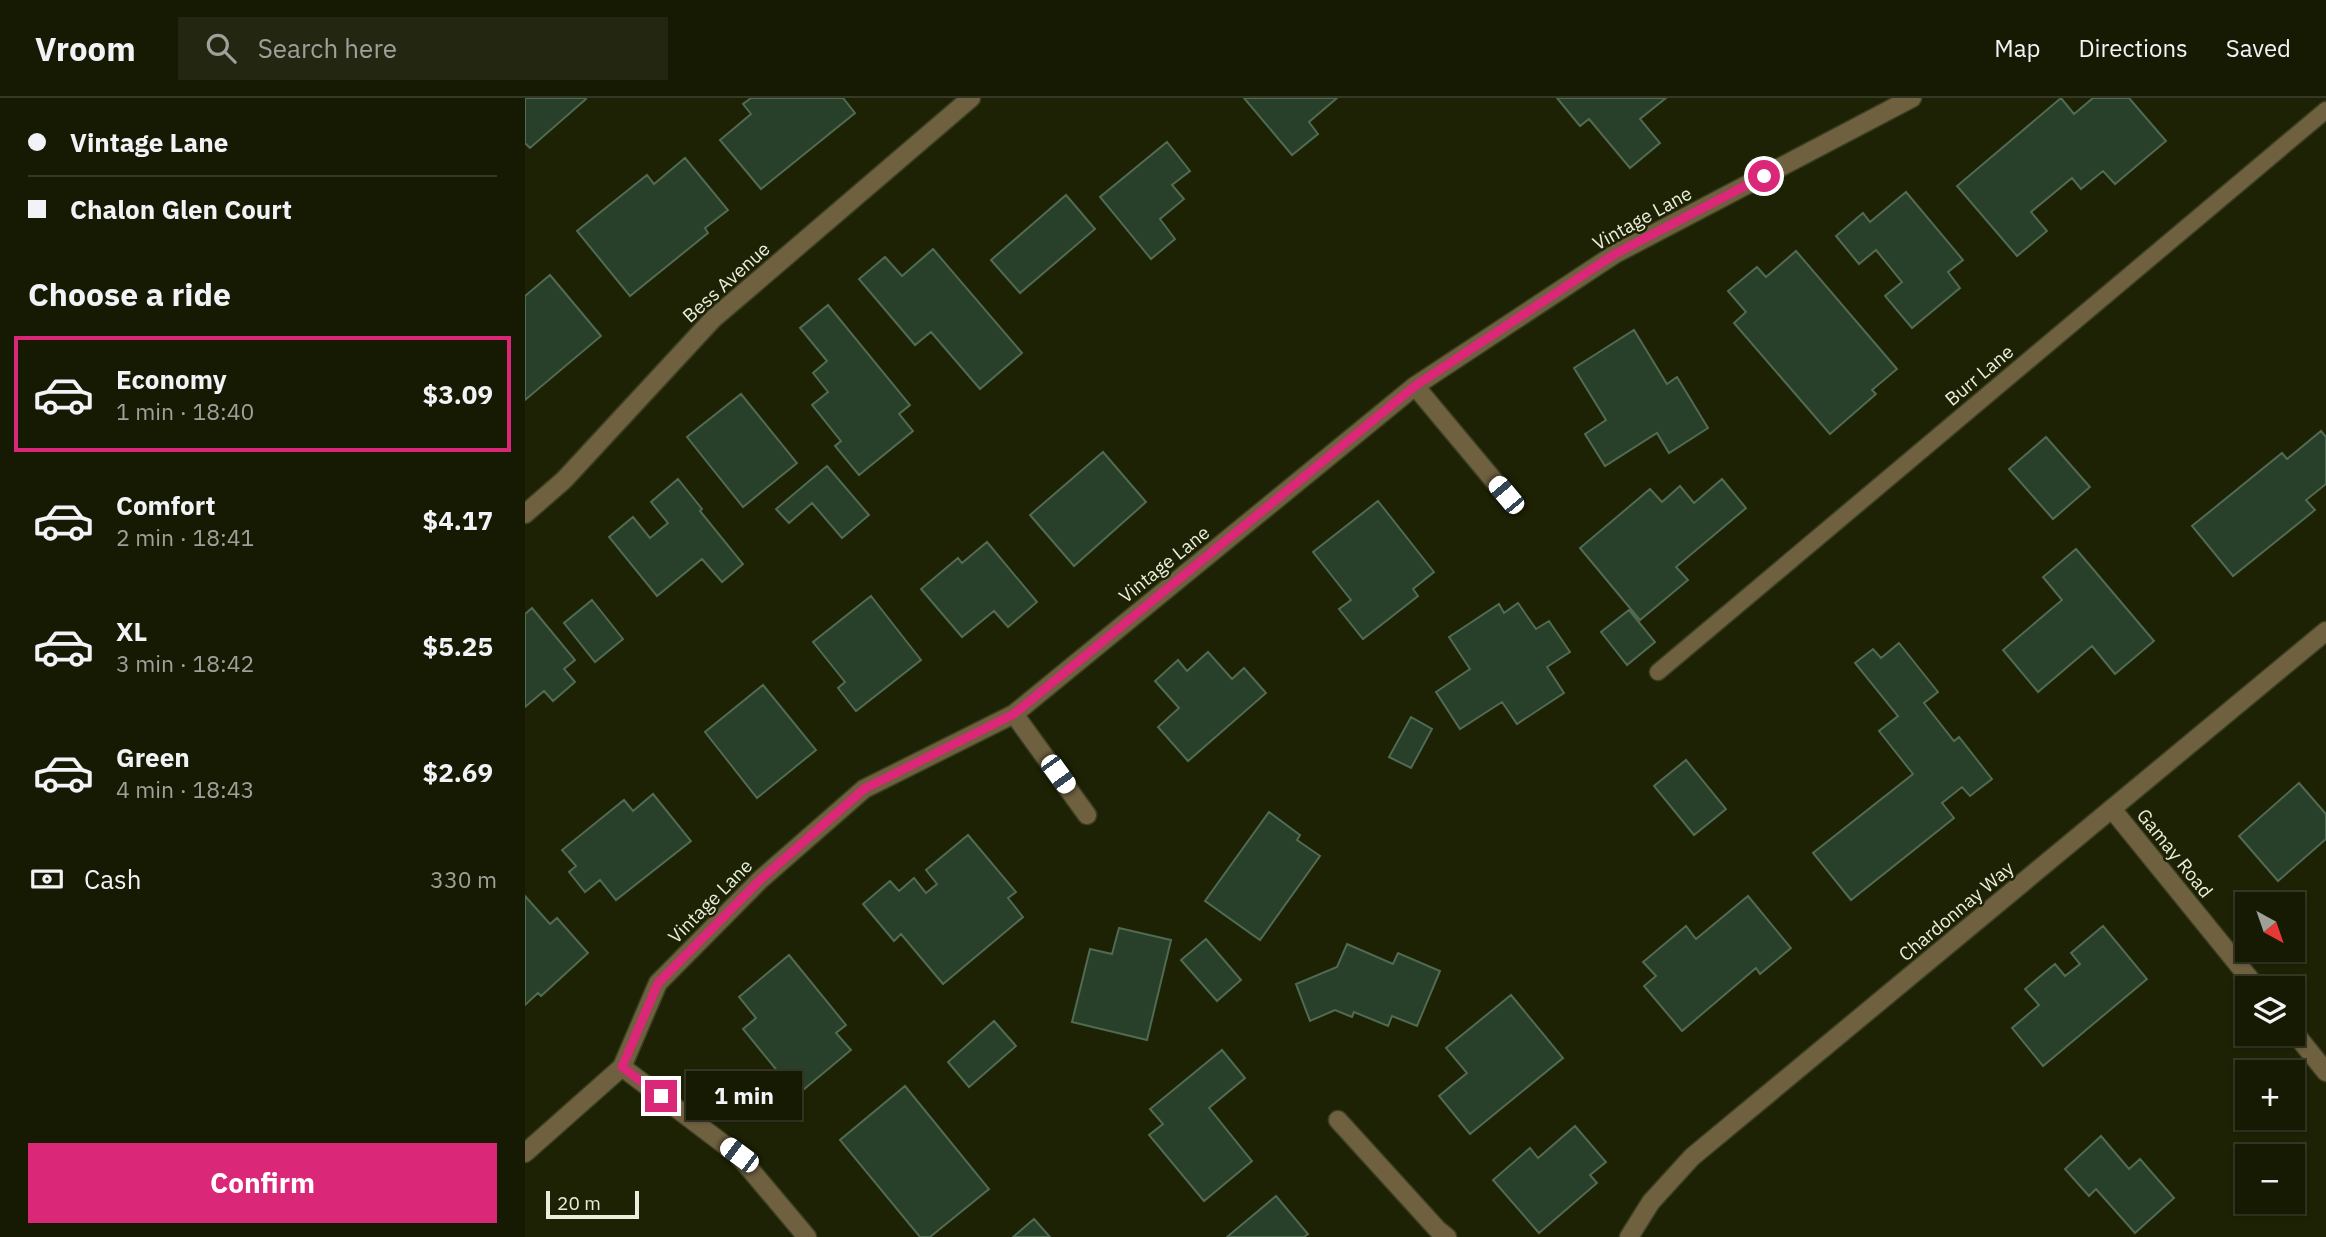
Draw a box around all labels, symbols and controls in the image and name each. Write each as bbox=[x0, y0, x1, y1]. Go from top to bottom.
search box bbox=[178, 17, 668, 80]
text: Vroom bbox=[35, 27, 136, 70]
icon: search bbox=[202, 29, 240, 67]
text: Search here bbox=[258, 31, 397, 65]
text: Map bbox=[1994, 32, 2040, 64]
text: Directions bbox=[2078, 32, 2188, 64]
text: Saved bbox=[2226, 32, 2291, 64]
text: Vintage Lane bbox=[70, 125, 228, 159]
route start bbox=[1748, 160, 1780, 192]
street label: Vintage Lane bbox=[1588, 181, 1696, 255]
text: Chalon Glen Court bbox=[70, 192, 292, 226]
street label: Bess Avenue bbox=[677, 237, 775, 327]
text: Choose a ride bbox=[28, 273, 231, 315]
street label: Burr Lane bbox=[1940, 339, 2018, 411]
text: Economy bbox=[116, 362, 227, 396]
icon: car bbox=[32, 363, 95, 426]
text: $3.09 bbox=[423, 377, 493, 411]
text: 1 min · 18:40 bbox=[116, 396, 254, 426]
car bbox=[1485, 472, 1528, 518]
text: Comfort bbox=[116, 488, 215, 522]
icon: car bbox=[32, 489, 95, 552]
text: $4.17 bbox=[423, 503, 493, 537]
street label: Vintage Lane bbox=[1114, 520, 1214, 608]
text: 2 min · 18:41 bbox=[116, 522, 254, 552]
text: XL bbox=[116, 614, 147, 648]
icon: car bbox=[32, 615, 95, 678]
text: $5.25 bbox=[423, 629, 493, 663]
text: 3 min · 18:42 bbox=[116, 648, 254, 678]
text: Green bbox=[116, 740, 190, 774]
icon: car bbox=[32, 741, 95, 804]
car bbox=[1038, 751, 1079, 797]
text: $2.69 bbox=[423, 755, 493, 789]
text: 4 min · 18:43 bbox=[116, 774, 254, 804]
street label: Gamay Road bbox=[2132, 804, 2218, 902]
street label: Vintage Lane bbox=[663, 854, 757, 948]
street label: Chardonnay Way bbox=[1893, 855, 2019, 966]
icon: cash bbox=[28, 860, 66, 898]
text: Cash bbox=[84, 862, 141, 896]
text: 330 m bbox=[430, 864, 497, 894]
north arrow bbox=[2235, 892, 2305, 962]
map controls bbox=[2235, 892, 2305, 1214]
button: layers bbox=[2235, 976, 2305, 1046]
button: + bbox=[2235, 1060, 2305, 1130]
callout: 1 min bbox=[685, 1072, 801, 1121]
route end bbox=[645, 1080, 677, 1112]
text: 1 min bbox=[714, 1080, 774, 1110]
car bbox=[716, 1134, 763, 1176]
button: Confirm bbox=[28, 1143, 497, 1223]
button: − bbox=[2235, 1144, 2305, 1214]
scale bar bbox=[546, 1188, 639, 1220]
text: 20 m bbox=[557, 1191, 601, 1215]

